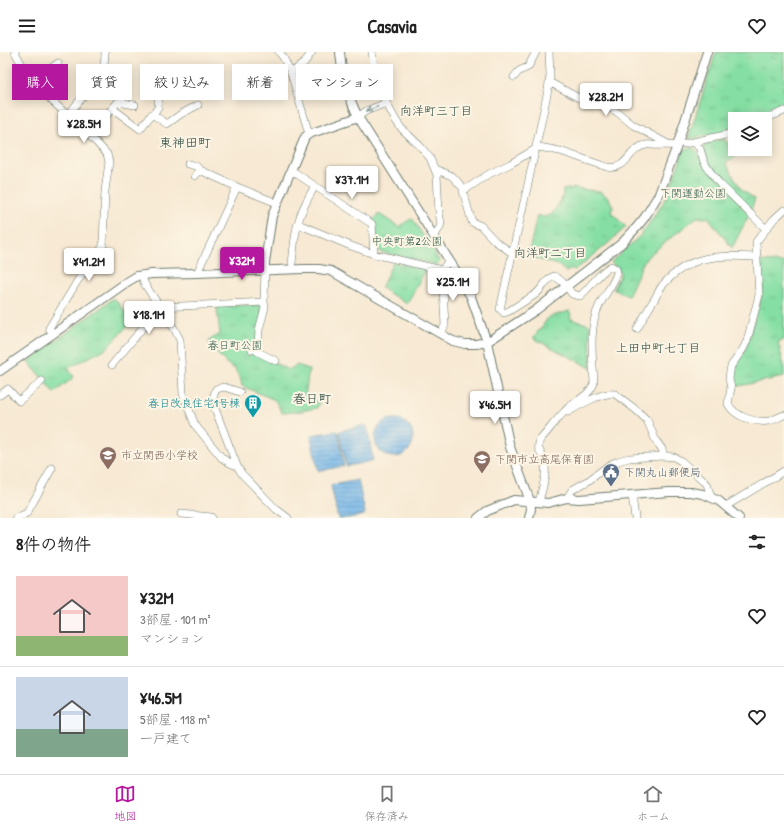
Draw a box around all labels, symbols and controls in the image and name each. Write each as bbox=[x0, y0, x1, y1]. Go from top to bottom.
text: Casavia bbox=[367, 14, 417, 39]
icon: menu bbox=[16, 15, 38, 37]
icon: heart bbox=[746, 15, 768, 37]
chip: 購入 bbox=[12, 64, 68, 100]
chip: 賃貸 bbox=[76, 64, 132, 100]
chip: 絞り込み bbox=[140, 64, 224, 100]
chip: 新着 bbox=[232, 64, 288, 100]
chip: マンション bbox=[296, 64, 393, 100]
pin: ¥28.2M bbox=[573, 83, 639, 117]
text: ¥28.2M bbox=[589, 87, 623, 105]
district label: 向洋町三丁目 bbox=[400, 102, 472, 119]
one-way arrow bbox=[366, 106, 378, 113]
pin: ¥28.5M bbox=[51, 110, 117, 144]
map controls bbox=[728, 112, 772, 156]
button: layers bbox=[728, 112, 772, 156]
text: ¥28.5M bbox=[67, 114, 101, 132]
district label: 東神田町 bbox=[159, 133, 211, 151]
pin: ¥37.1M bbox=[319, 166, 385, 200]
text: ¥37.1M bbox=[335, 170, 369, 188]
park label: 下関運動公園 bbox=[660, 186, 726, 200]
park label: 中央町第2公園 bbox=[371, 234, 443, 248]
district label: 向洋町二丁目 bbox=[514, 244, 586, 261]
pin: ¥32M bbox=[218, 247, 266, 281]
pin: ¥41.2M bbox=[56, 248, 122, 282]
text: ¥32M bbox=[229, 251, 255, 269]
text: ¥41.2M bbox=[73, 252, 105, 270]
pin: ¥25.1M bbox=[420, 268, 486, 302]
text: ¥25.1M bbox=[437, 272, 469, 290]
pin: ¥18.1M bbox=[116, 301, 182, 335]
text: ¥18.1M bbox=[133, 305, 165, 323]
park label: 春日町公園 bbox=[208, 338, 263, 352]
district label: 上田中町七丁目 bbox=[616, 339, 700, 356]
district label: 春日町 bbox=[292, 389, 332, 407]
pin: ¥46.5M bbox=[462, 391, 528, 425]
building icon: 春日改良住宅1号棟 bbox=[243, 393, 263, 418]
text: ¥46.5M bbox=[479, 395, 511, 413]
place label: 春日改良住宅1号棟 bbox=[148, 396, 240, 410]
school or university icon: 市立関西小学校 bbox=[98, 445, 118, 470]
place label: 市立関西小学校 bbox=[121, 448, 198, 462]
school or university icon: 下関市立高尾保育園 bbox=[472, 449, 492, 474]
place label: 下関市立高尾保育園 bbox=[495, 452, 594, 466]
public building icon: 下関丸山郵便局 bbox=[601, 462, 621, 487]
place label: 下関丸山郵便局 bbox=[624, 465, 701, 479]
icon: filters bbox=[746, 531, 768, 553]
text: 8件の物件 bbox=[16, 532, 91, 555]
text: ¥32M bbox=[140, 586, 174, 609]
icon: home bbox=[48, 592, 96, 640]
icon: heart bbox=[746, 605, 768, 627]
text: 3部屋 · 101 m² bbox=[140, 610, 211, 628]
text: マンション bbox=[140, 629, 204, 647]
text: ¥46.5M bbox=[140, 686, 182, 709]
icon: home bbox=[48, 693, 96, 741]
icon: heart bbox=[746, 706, 768, 728]
text: 5部屋 · 118 m² bbox=[140, 710, 210, 728]
text: 一戸建て bbox=[140, 729, 192, 747]
tab: 地図 bbox=[114, 783, 136, 823]
tab: 保存済み bbox=[365, 783, 409, 823]
tab: ホーム bbox=[637, 783, 670, 823]

